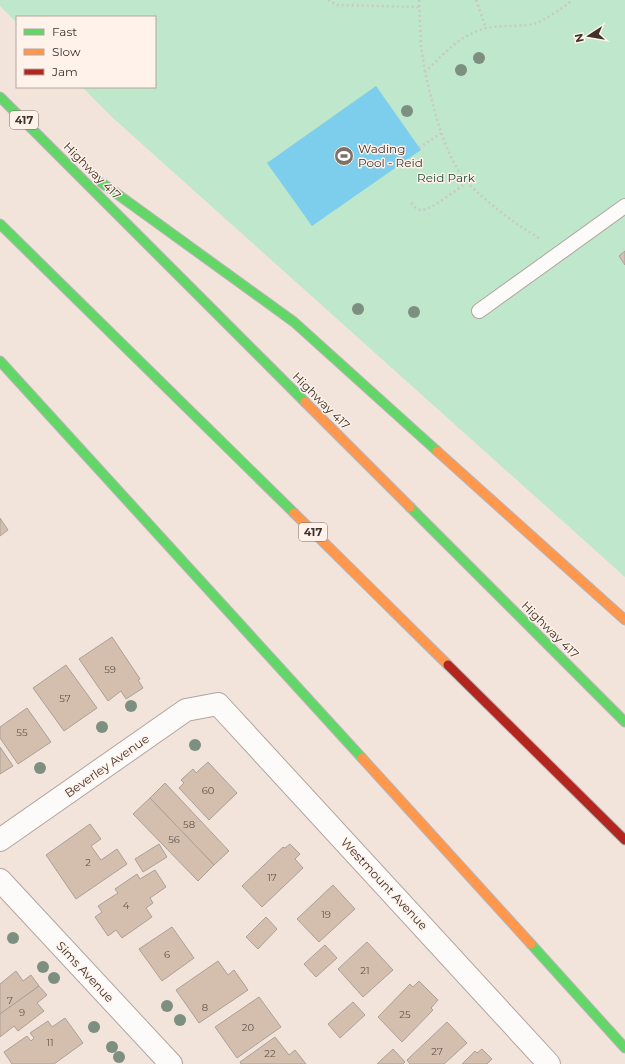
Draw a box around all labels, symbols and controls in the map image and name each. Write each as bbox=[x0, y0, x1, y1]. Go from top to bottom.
legend bbox=[16, 16, 156, 88]
north arrow bbox=[569, 16, 609, 56]
text: Fast bbox=[52, 24, 77, 39]
text: N bbox=[571, 32, 587, 44]
text: Slow bbox=[52, 44, 81, 59]
text: Jam bbox=[51, 64, 78, 79]
road number: 417 bbox=[10, 111, 38, 129]
street label: Highway 417 bbox=[61, 139, 124, 202]
place label: Wading Pool - Reid bbox=[358, 141, 423, 170]
sports icon: Wading Pool - Reid bbox=[333, 145, 355, 167]
park label: Reid Park bbox=[417, 170, 476, 185]
street label: Highway 417 bbox=[290, 369, 353, 432]
road number: 417 bbox=[299, 523, 327, 541]
street label: Highway 417 bbox=[519, 598, 582, 661]
house number: 59 bbox=[104, 663, 116, 676]
house number: 57 bbox=[59, 692, 71, 705]
house number: 55 bbox=[16, 726, 28, 739]
street label: Beverley Avenue bbox=[62, 731, 152, 800]
house number: 60 bbox=[202, 784, 215, 797]
house number: 58 bbox=[183, 818, 195, 831]
house number: 56 bbox=[168, 833, 180, 846]
street label: Westmount Avenue bbox=[338, 835, 431, 933]
house number: 2 bbox=[85, 856, 91, 869]
house number: 17 bbox=[267, 871, 277, 884]
house number: 4 bbox=[123, 899, 130, 912]
house number: 19 bbox=[321, 908, 331, 921]
street label: Sims Avenue bbox=[53, 938, 117, 1005]
house number: 6 bbox=[164, 948, 170, 961]
house number: 21 bbox=[360, 964, 370, 977]
house number: 7 bbox=[7, 994, 13, 1007]
house number: 8 bbox=[202, 1001, 208, 1014]
house number: 9 bbox=[19, 1006, 25, 1019]
house number: 25 bbox=[399, 1008, 411, 1021]
house number: 20 bbox=[242, 1021, 255, 1034]
house number: 11 bbox=[46, 1036, 54, 1049]
house number: 27 bbox=[431, 1045, 443, 1058]
house number: 22 bbox=[264, 1047, 276, 1060]

